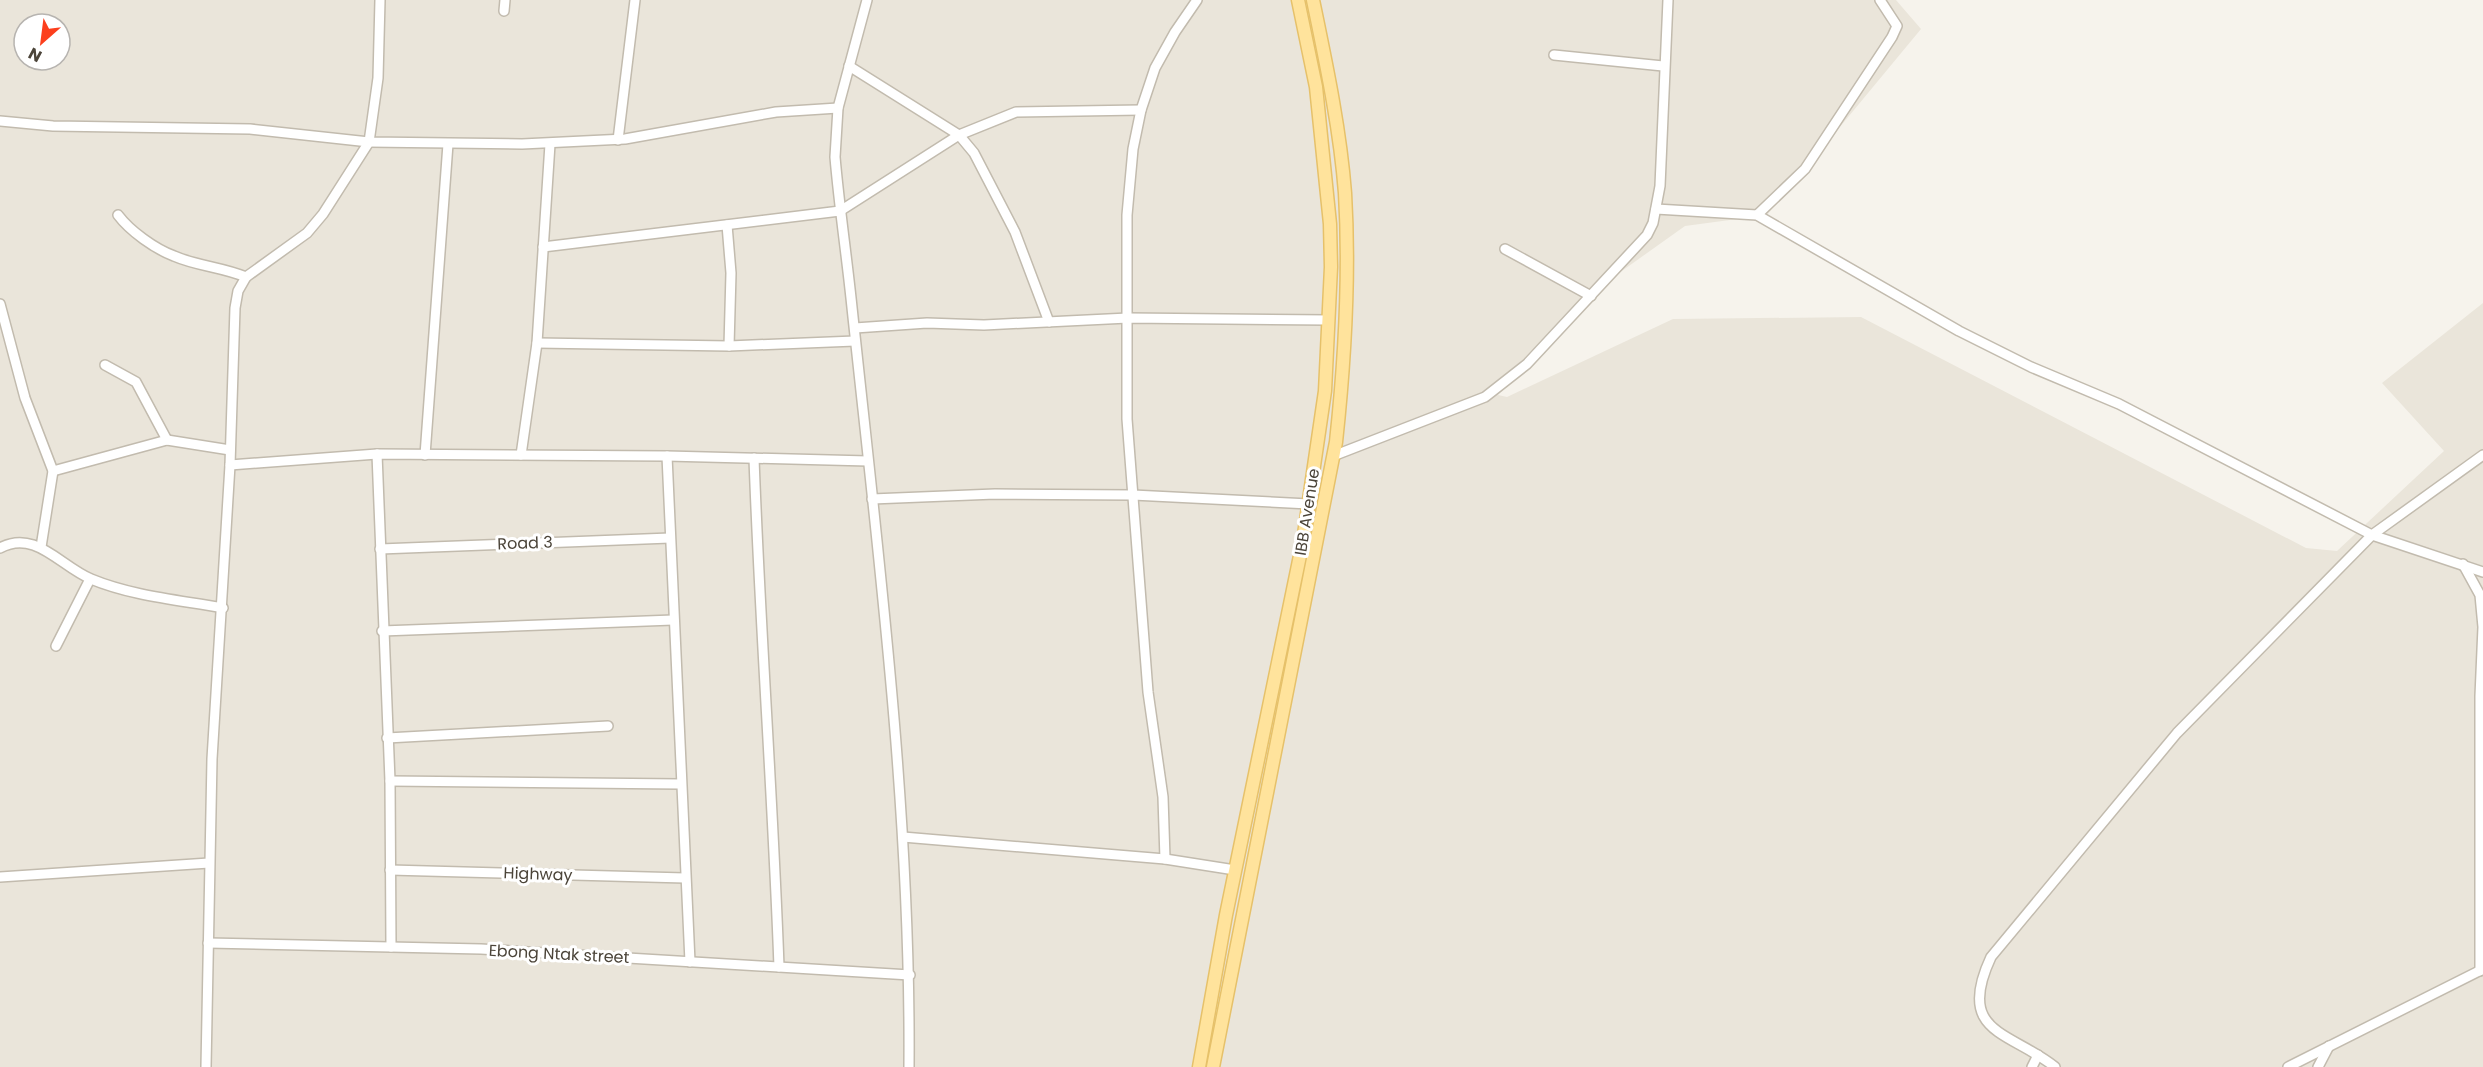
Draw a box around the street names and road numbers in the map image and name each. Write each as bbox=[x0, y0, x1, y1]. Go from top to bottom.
street label: IBB Avenue bbox=[1289, 467, 1325, 557]
street label: Road 3 bbox=[497, 531, 553, 555]
street label: Highway bbox=[503, 861, 573, 887]
street label: Ebong Ntak street bbox=[488, 939, 630, 969]

